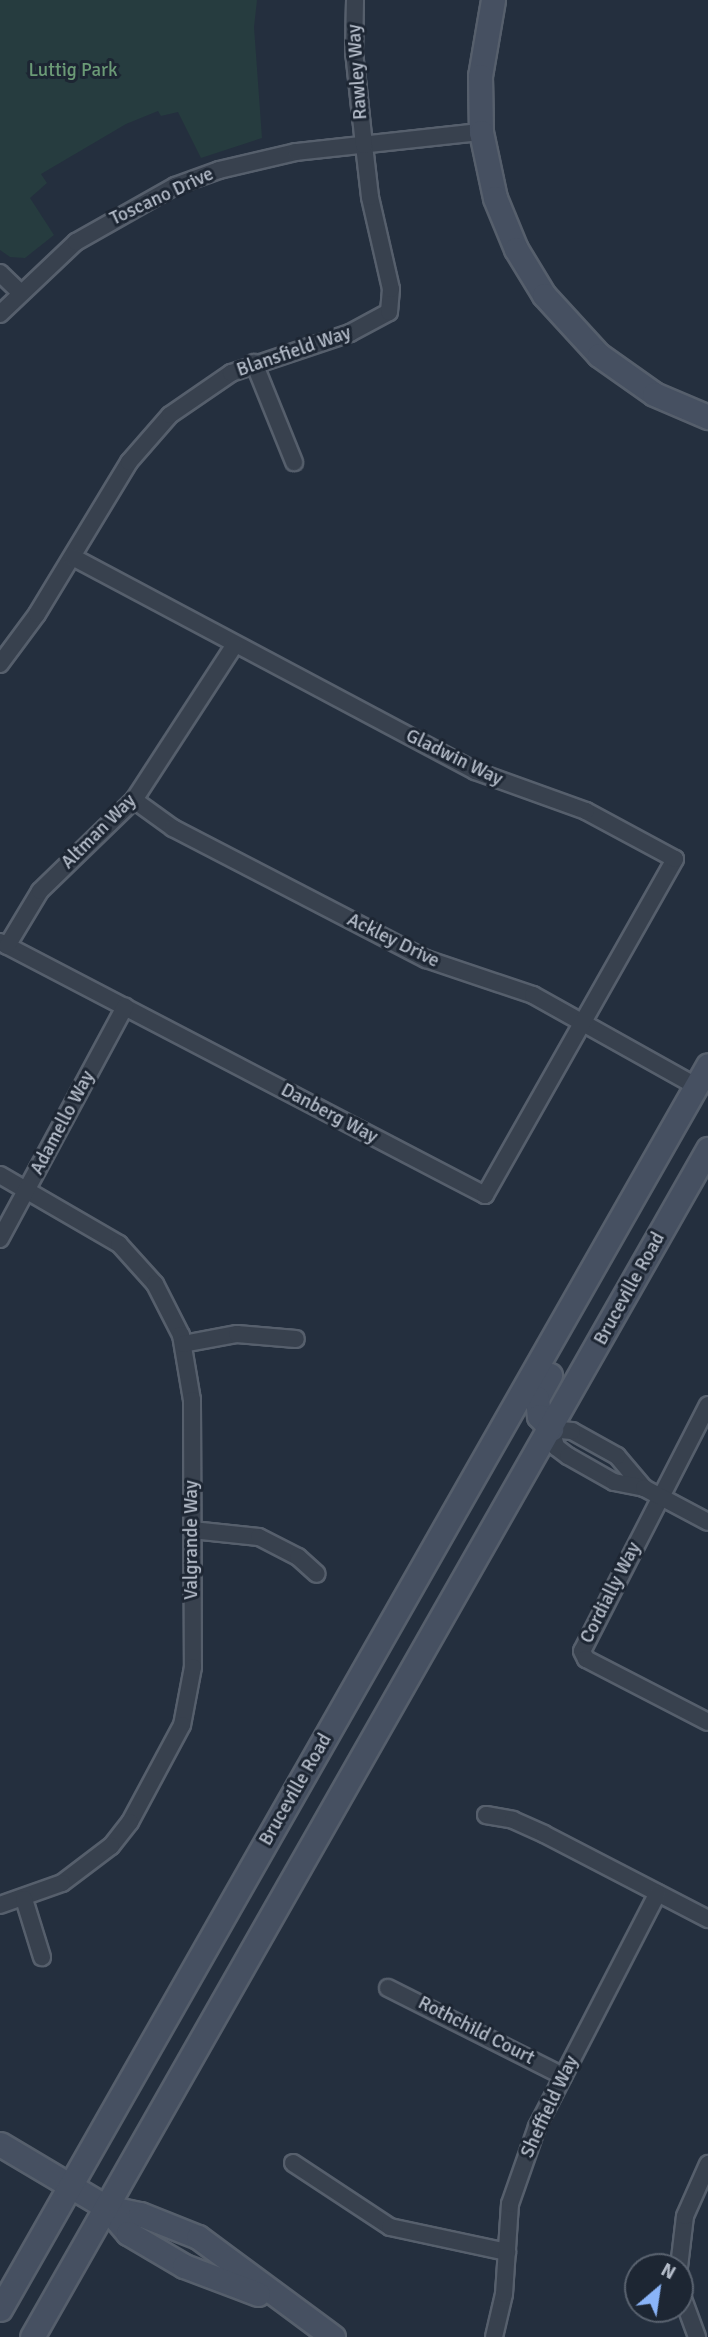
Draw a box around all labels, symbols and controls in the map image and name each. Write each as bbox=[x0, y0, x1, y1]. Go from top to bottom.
street label: Rawley Way bbox=[343, 23, 373, 121]
park label: Luttig Park bbox=[28, 60, 118, 82]
street label: Toscano Drive bbox=[107, 163, 217, 231]
street label: Blansfield Way bbox=[234, 322, 354, 382]
street label: Gladwin Way bbox=[402, 725, 506, 791]
street label: Altman Way bbox=[57, 790, 141, 874]
street label: Ackley Drive bbox=[343, 909, 443, 973]
street label: Adamello Way bbox=[26, 1067, 100, 1179]
street label: Danberg Way bbox=[277, 1079, 381, 1149]
street label: Bruceville Road bbox=[590, 1229, 670, 1349]
street label: Valgrande Way bbox=[181, 1480, 203, 1600]
street label: Cordially Way bbox=[576, 1539, 646, 1647]
street label: Bruceville Road bbox=[255, 1730, 337, 1850]
street label: Rothchild Court bbox=[414, 1992, 538, 2070]
street label: Sheffield Way bbox=[516, 2052, 584, 2162]
north arrow bbox=[624, 2253, 694, 2323]
text: N bbox=[657, 2258, 680, 2285]

